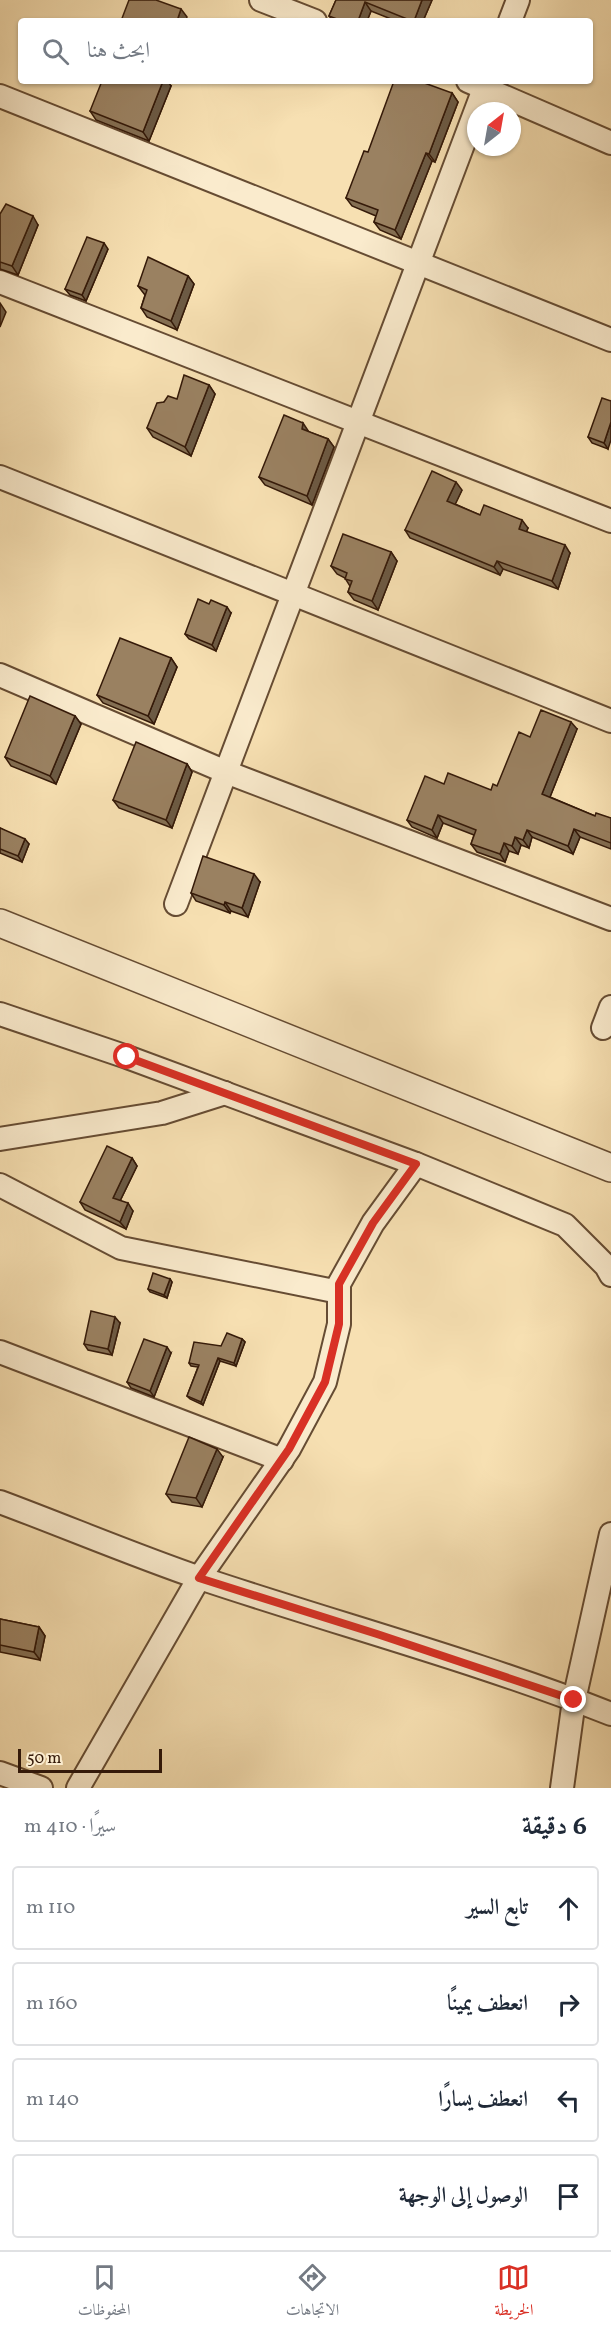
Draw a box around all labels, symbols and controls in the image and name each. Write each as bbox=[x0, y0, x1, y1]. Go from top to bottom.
search box bbox=[18, 18, 593, 84]
icon: search bbox=[39, 35, 72, 68]
text: ابحث هنا bbox=[87, 36, 150, 67]
north arrow bbox=[467, 102, 521, 156]
route start bbox=[113, 1043, 139, 1069]
route end bbox=[560, 1686, 586, 1712]
scale bar bbox=[18, 1746, 162, 1774]
text: 50 m bbox=[27, 1748, 61, 1770]
text: 6 دقيقة bbox=[522, 1809, 587, 1845]
text: سيرًا · 410 m bbox=[24, 1813, 116, 1841]
icon: ahead bbox=[552, 1892, 585, 1925]
text: تابع السير bbox=[466, 1893, 528, 1924]
text: 110 m bbox=[26, 1894, 75, 1922]
icon: right bbox=[552, 1988, 585, 2021]
text: انعطف يمينًا bbox=[447, 1989, 528, 2020]
text: 160 m bbox=[26, 1990, 78, 2018]
icon: left bbox=[552, 2084, 585, 2117]
text: انعطف يسارًا bbox=[438, 2085, 528, 2116]
text: 140 m bbox=[26, 2086, 79, 2114]
icon: arrive bbox=[552, 2180, 585, 2213]
text: الوصول إلى الوجهة bbox=[399, 2181, 528, 2212]
tab: المحفوظات bbox=[78, 2261, 130, 2325]
tab: الاتجاهات bbox=[286, 2261, 339, 2325]
tab: الخريطة bbox=[494, 2261, 533, 2325]

